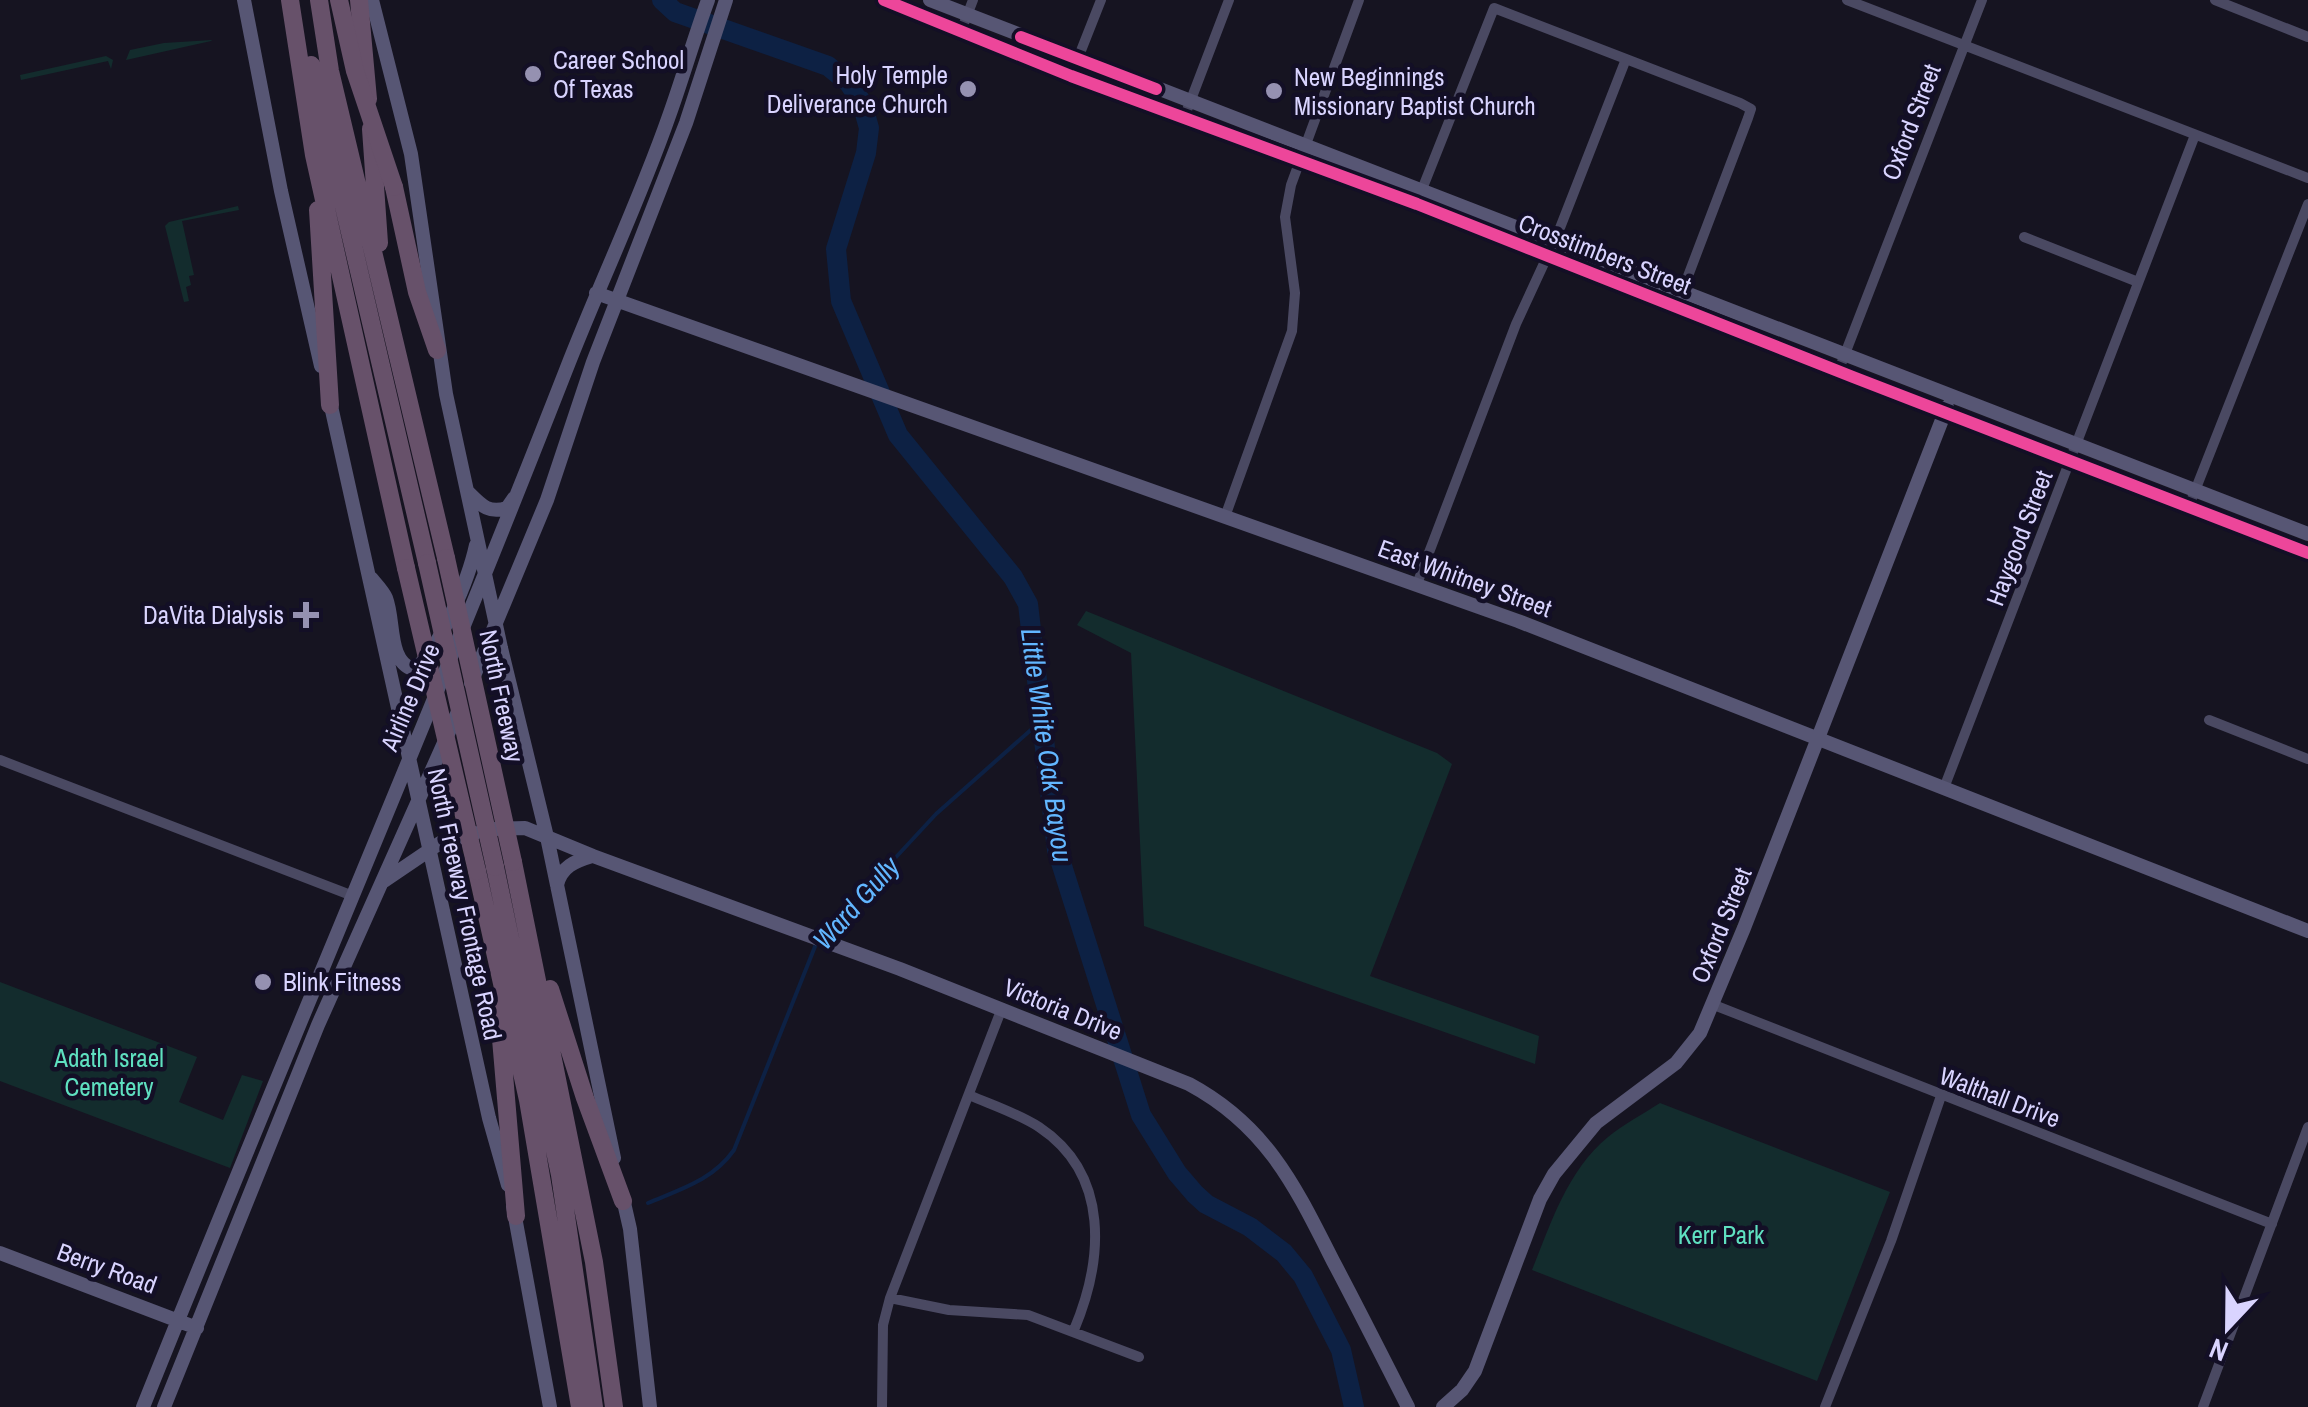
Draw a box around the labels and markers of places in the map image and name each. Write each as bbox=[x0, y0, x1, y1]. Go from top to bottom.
place label: Career School Of Texas bbox=[553, 43, 684, 106]
place label: Holy Temple Deliverance Church bbox=[767, 58, 948, 121]
place label: New Beginnings Missionary Baptist Church bbox=[1294, 60, 1536, 123]
marker: Career School Of Texas bbox=[522, 63, 544, 85]
marker: Holy Temple Deliverance Church bbox=[957, 78, 979, 100]
marker: New Beginnings Missionary Baptist Church bbox=[1263, 80, 1285, 102]
place label: DaVita Dialysis bbox=[143, 598, 284, 632]
marker: DaVita Dialysis bbox=[293, 602, 319, 628]
place label: Blink Fitness bbox=[283, 965, 402, 999]
marker: Blink Fitness bbox=[252, 971, 274, 993]

